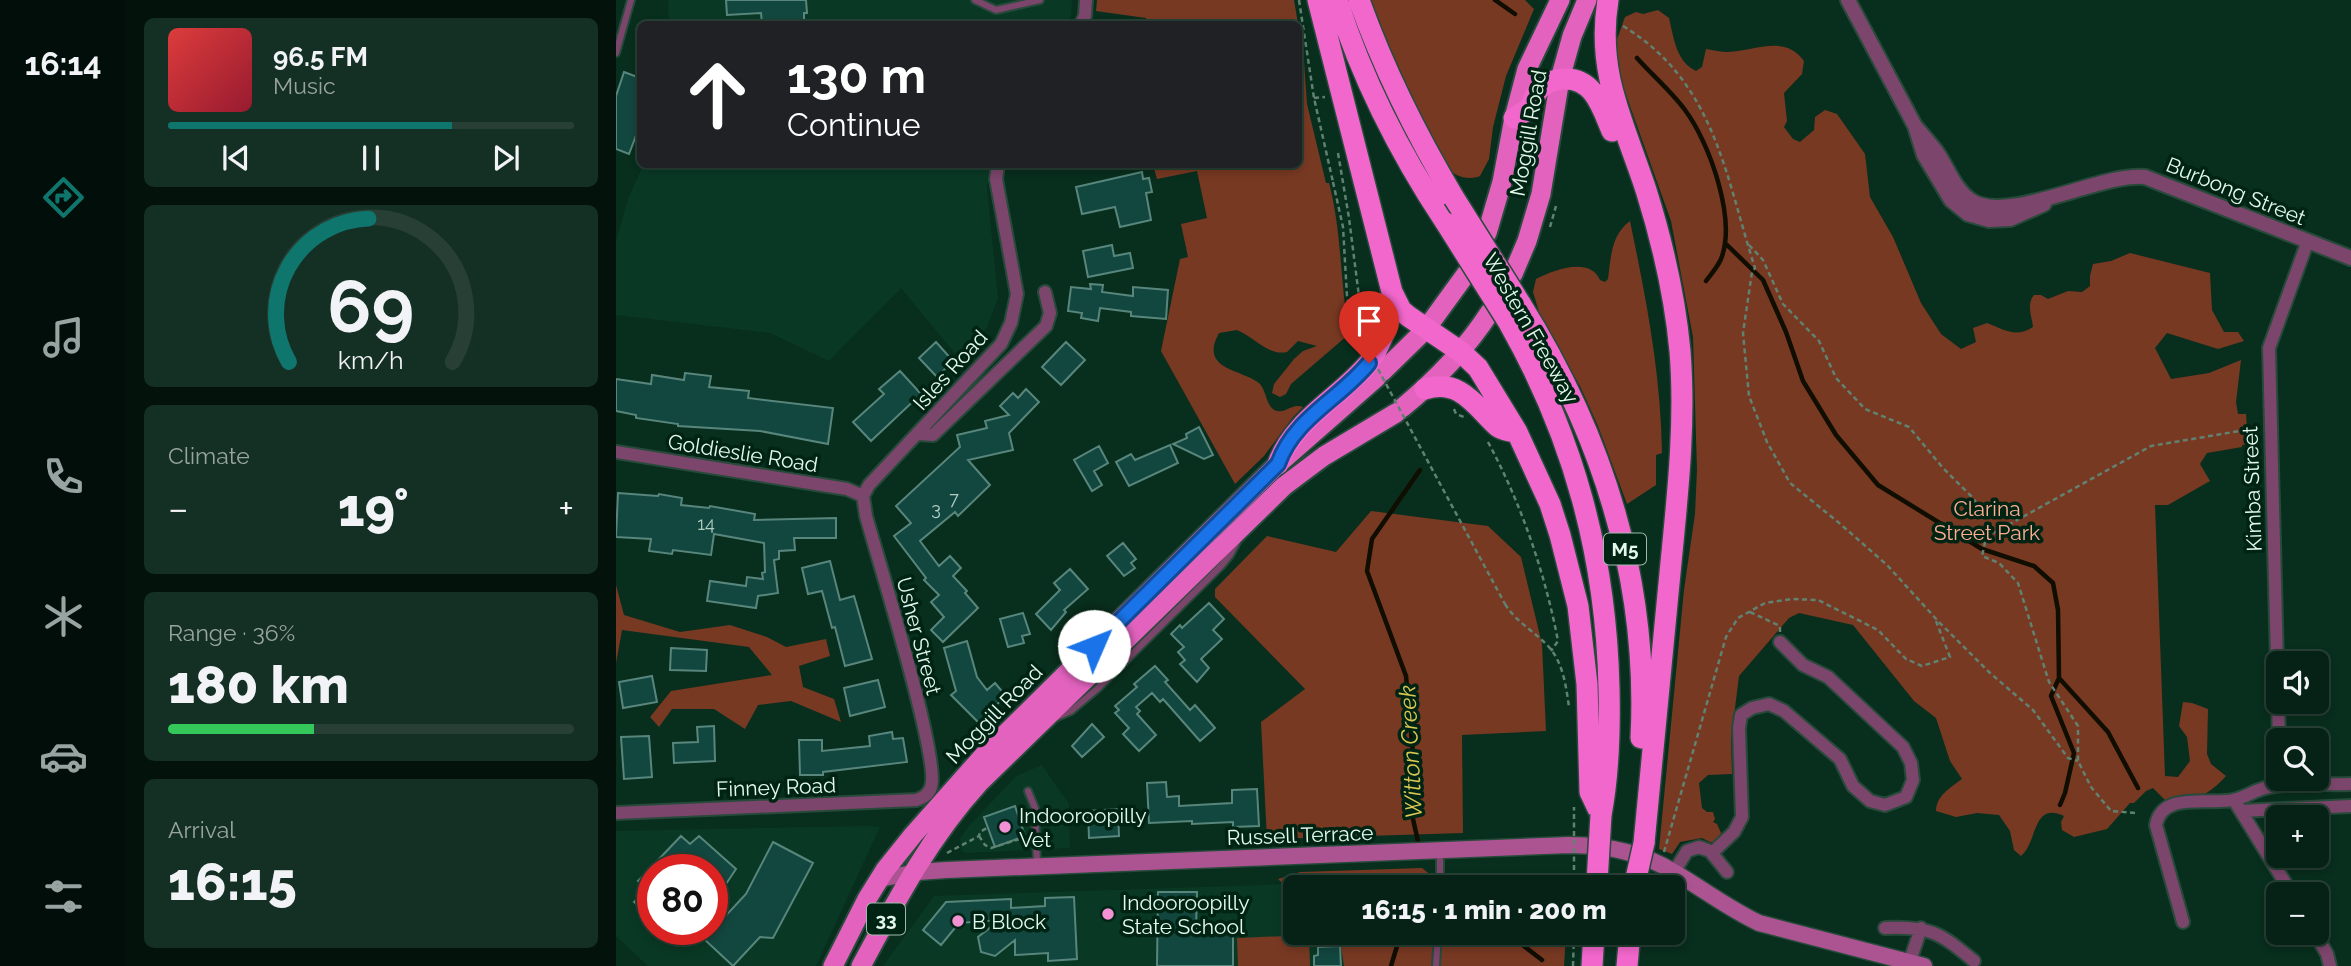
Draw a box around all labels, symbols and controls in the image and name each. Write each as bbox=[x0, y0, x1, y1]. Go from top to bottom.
text: 96.5 FM bbox=[273, 42, 368, 72]
text: 16:14 bbox=[24, 45, 102, 82]
text: 130 m bbox=[787, 47, 926, 104]
icon: ahead bbox=[672, 49, 763, 140]
street label: Moggill Road bbox=[1505, 68, 1551, 198]
text: Music bbox=[273, 72, 336, 99]
text: Continue bbox=[787, 106, 921, 143]
icon: previous bbox=[217, 139, 255, 177]
icon: pause bbox=[352, 139, 390, 177]
icon: next bbox=[487, 139, 525, 177]
street label: Burbong Street bbox=[2163, 152, 2309, 230]
icon: directions bbox=[39, 173, 88, 222]
street label: Western Freeway bbox=[1478, 248, 1584, 408]
text: 69 bbox=[327, 264, 415, 349]
pin bbox=[1339, 291, 1399, 363]
icon: arrive bbox=[1350, 302, 1388, 340]
icon: music bbox=[39, 313, 88, 362]
street label: Isles Road bbox=[908, 325, 992, 415]
text: km/h bbox=[338, 345, 404, 375]
street label: Kimba Street bbox=[2237, 426, 2267, 552]
street label: Goldieslie Road bbox=[666, 429, 820, 477]
text: Climate bbox=[168, 442, 250, 469]
icon: phone bbox=[39, 452, 88, 501]
text: 19° bbox=[338, 477, 409, 538]
text: − bbox=[168, 486, 188, 531]
text: + bbox=[558, 486, 574, 531]
house number: 7 bbox=[949, 488, 959, 509]
park label: Clarina Street Park bbox=[1934, 496, 2040, 545]
house number: 3 bbox=[931, 498, 941, 519]
house number: 14 bbox=[697, 513, 715, 534]
road number: M5 bbox=[1604, 534, 1646, 564]
street label: Usher Street bbox=[891, 574, 947, 698]
icon: climate bbox=[39, 592, 88, 641]
position arrow bbox=[1057, 609, 1131, 683]
text: Range · 36% bbox=[168, 619, 295, 646]
map controls bbox=[2266, 651, 2329, 945]
button: sound bbox=[2266, 651, 2329, 714]
text: 180 km bbox=[168, 654, 349, 715]
street label: Moggill Road bbox=[941, 659, 1047, 769]
water label: Witton Creek bbox=[1393, 685, 1427, 819]
button: search bbox=[2266, 728, 2329, 791]
icon: car bbox=[39, 732, 88, 781]
street label: Finney Road bbox=[716, 772, 836, 802]
place label: Indooroopilly Vet bbox=[1019, 803, 1147, 852]
button: + bbox=[2266, 805, 2329, 868]
text: Arrival bbox=[168, 816, 235, 843]
marker: Indooroopilly Vet bbox=[997, 819, 1013, 835]
street label: Russell Terrace bbox=[1226, 820, 1374, 850]
text: 16:15 bbox=[168, 851, 297, 912]
speed limit sign: 80 bbox=[637, 854, 728, 945]
icon: filters bbox=[39, 872, 88, 921]
button: − bbox=[2266, 882, 2329, 945]
place label: Indooroopilly State School bbox=[1122, 890, 1250, 939]
text: 16:15 · 1 min · 200 m bbox=[1361, 895, 1607, 925]
road number: 33 bbox=[867, 903, 905, 934]
marker: Indooroopilly State School bbox=[1100, 906, 1116, 922]
place label: B Block bbox=[972, 909, 1046, 934]
marker: B Block bbox=[950, 913, 966, 929]

